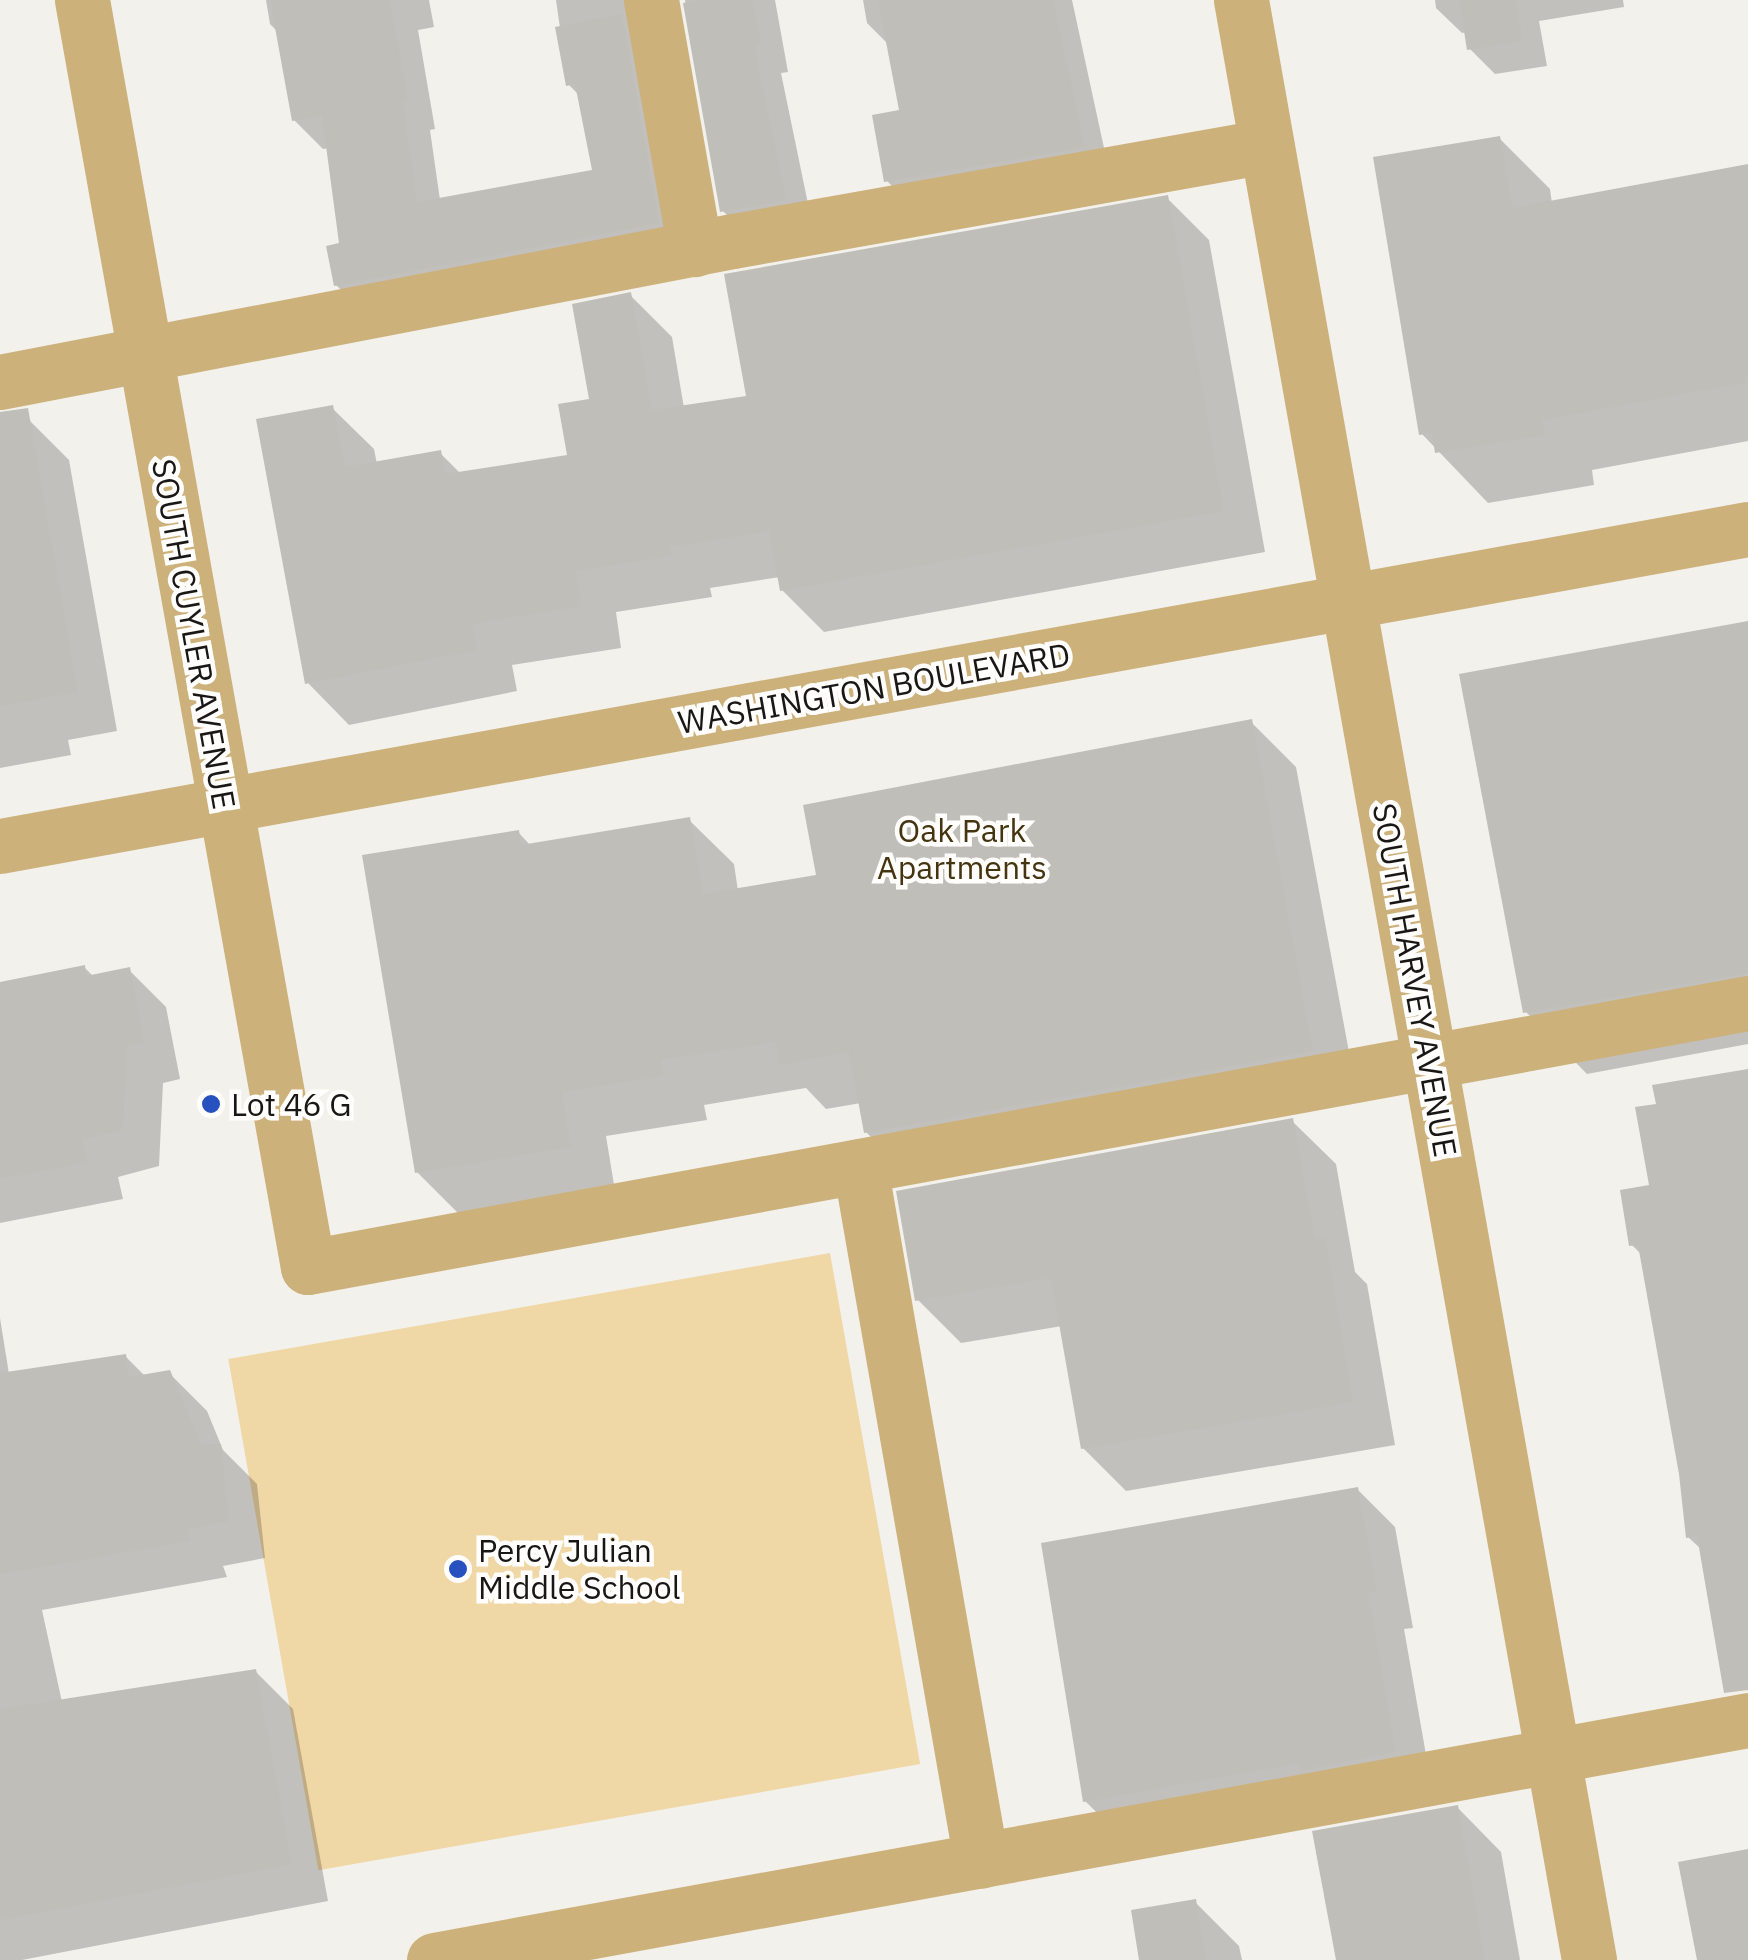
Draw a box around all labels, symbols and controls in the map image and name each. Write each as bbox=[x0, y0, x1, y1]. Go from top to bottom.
street label: SOUTH CUYLER AVENUE bbox=[144, 456, 244, 812]
street label: WASHINGTON BOULEVARD bbox=[675, 635, 1073, 741]
street label: SOUTH HARVEY AVENUE bbox=[1365, 800, 1465, 1160]
park label: Oak Park Apartments bbox=[877, 812, 1047, 887]
place label: Lot 46 G bbox=[231, 1085, 352, 1123]
marker: Lot 46 G bbox=[200, 1093, 222, 1115]
place label: Percy Julian Middle School bbox=[478, 1532, 680, 1607]
marker: Percy Julian Middle School bbox=[447, 1558, 469, 1580]

